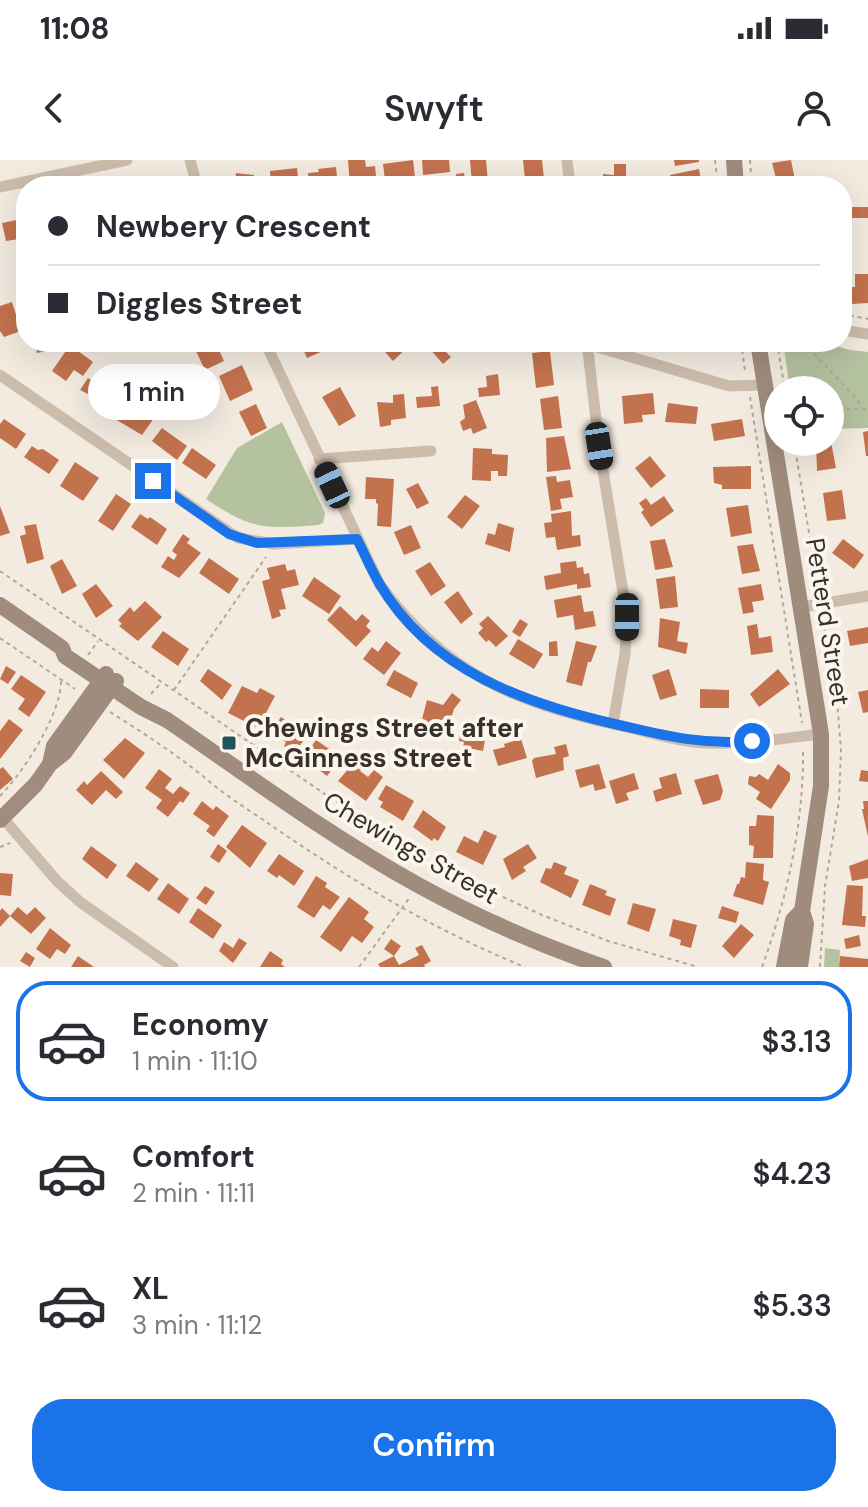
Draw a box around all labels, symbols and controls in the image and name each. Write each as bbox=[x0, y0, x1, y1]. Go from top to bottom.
text: 11:08 bbox=[40, 9, 110, 48]
text: Swyft bbox=[384, 85, 484, 132]
icon: back bbox=[32, 86, 76, 130]
icon: person bbox=[792, 86, 836, 130]
text: Newbery Crescent bbox=[96, 207, 371, 246]
text: Diggles Street bbox=[96, 284, 302, 323]
callout: 1 min bbox=[87, 365, 219, 421]
text: 1 min bbox=[123, 375, 185, 409]
map controls bbox=[764, 376, 844, 456]
button: locate bbox=[764, 376, 844, 456]
car bbox=[583, 420, 615, 472]
car bbox=[311, 458, 353, 512]
route end bbox=[135, 463, 171, 499]
street label: Petterd Street bbox=[798, 536, 858, 708]
car bbox=[615, 593, 639, 641]
place label: Chewings Street after McGinness Street bbox=[245, 711, 524, 775]
route start bbox=[734, 723, 770, 759]
marker: Chewings Street after McGinness Street bbox=[220, 734, 238, 752]
street label: Chewings Street bbox=[317, 784, 505, 912]
icon: car bbox=[36, 1005, 108, 1077]
text: Economy bbox=[132, 1005, 269, 1044]
text: $3.13 bbox=[762, 1022, 832, 1061]
text: 1 min · 11:10 bbox=[132, 1044, 258, 1078]
icon: car bbox=[36, 1137, 108, 1209]
text: Comfort bbox=[132, 1137, 255, 1176]
text: $4.23 bbox=[753, 1154, 832, 1193]
text: 2 min · 11:11 bbox=[132, 1176, 255, 1210]
icon: car bbox=[36, 1269, 108, 1341]
text: XL bbox=[132, 1269, 169, 1308]
text: $5.33 bbox=[753, 1286, 832, 1325]
text: 3 min · 11:12 bbox=[132, 1308, 262, 1342]
button: Confirm bbox=[32, 1399, 836, 1491]

